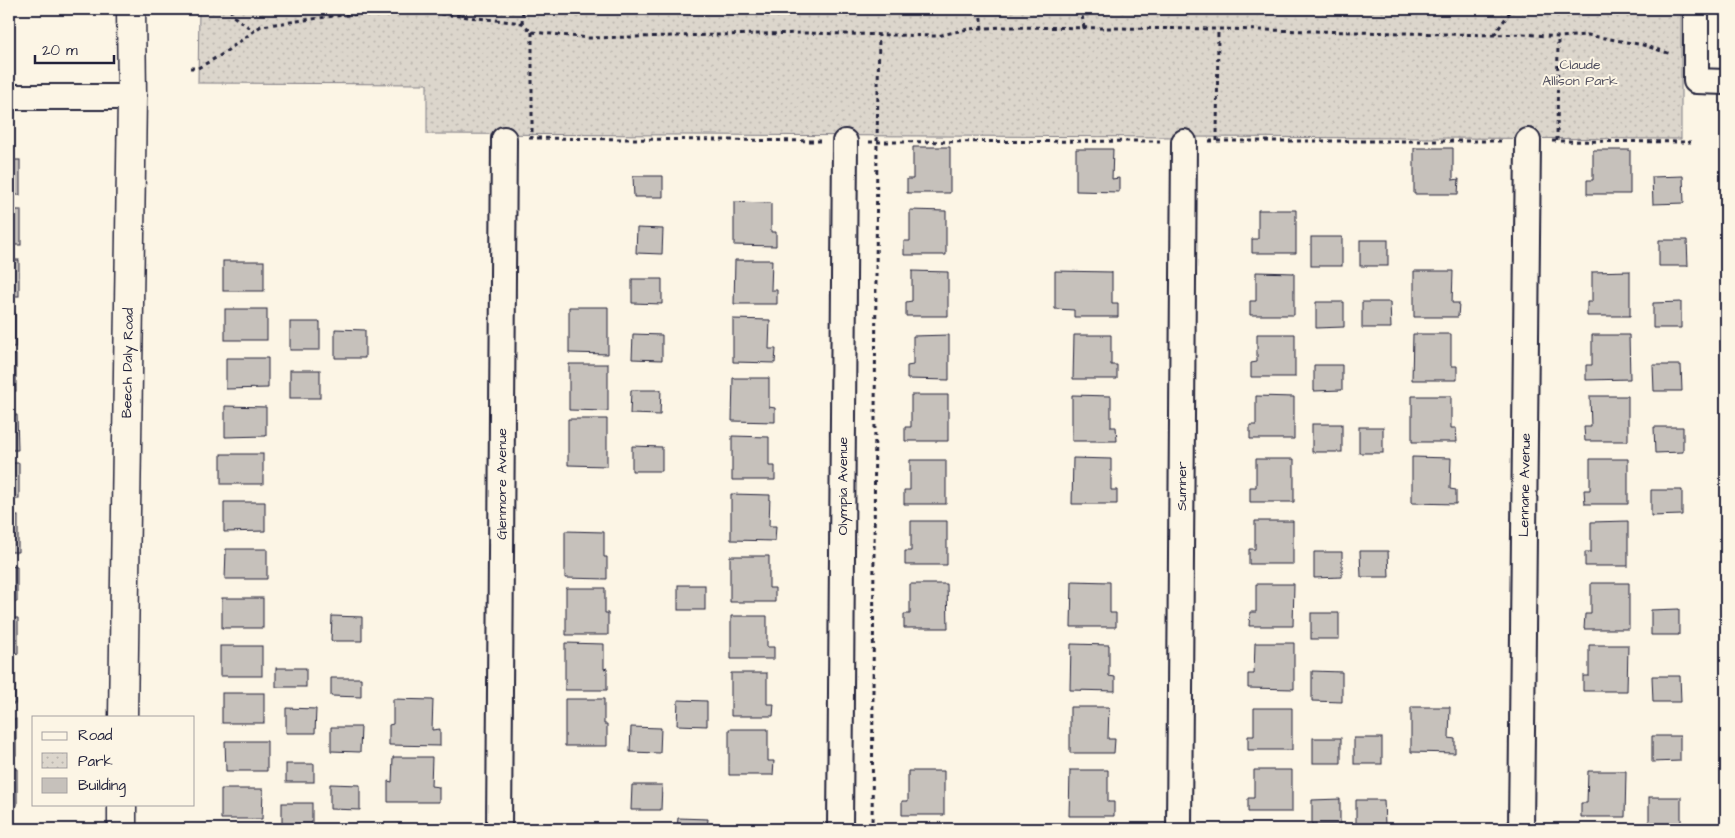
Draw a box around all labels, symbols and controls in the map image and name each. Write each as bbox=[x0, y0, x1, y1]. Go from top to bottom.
scale bar bbox=[35, 32, 114, 64]
text: 20 m bbox=[42, 40, 78, 61]
park label: Claude Allison Park bbox=[1542, 55, 1618, 91]
street label: Beech Daly Road bbox=[117, 308, 139, 418]
street label: Glenmore Avenue bbox=[492, 428, 512, 540]
street label: Lennane Avenue bbox=[1514, 432, 1536, 537]
street label: Olympia Avenue bbox=[833, 436, 853, 535]
street label: Sumner bbox=[1172, 461, 1192, 511]
legend bbox=[32, 716, 195, 806]
text: Road bbox=[78, 725, 113, 746]
text: Park bbox=[78, 751, 113, 772]
text: Building bbox=[78, 775, 126, 797]

